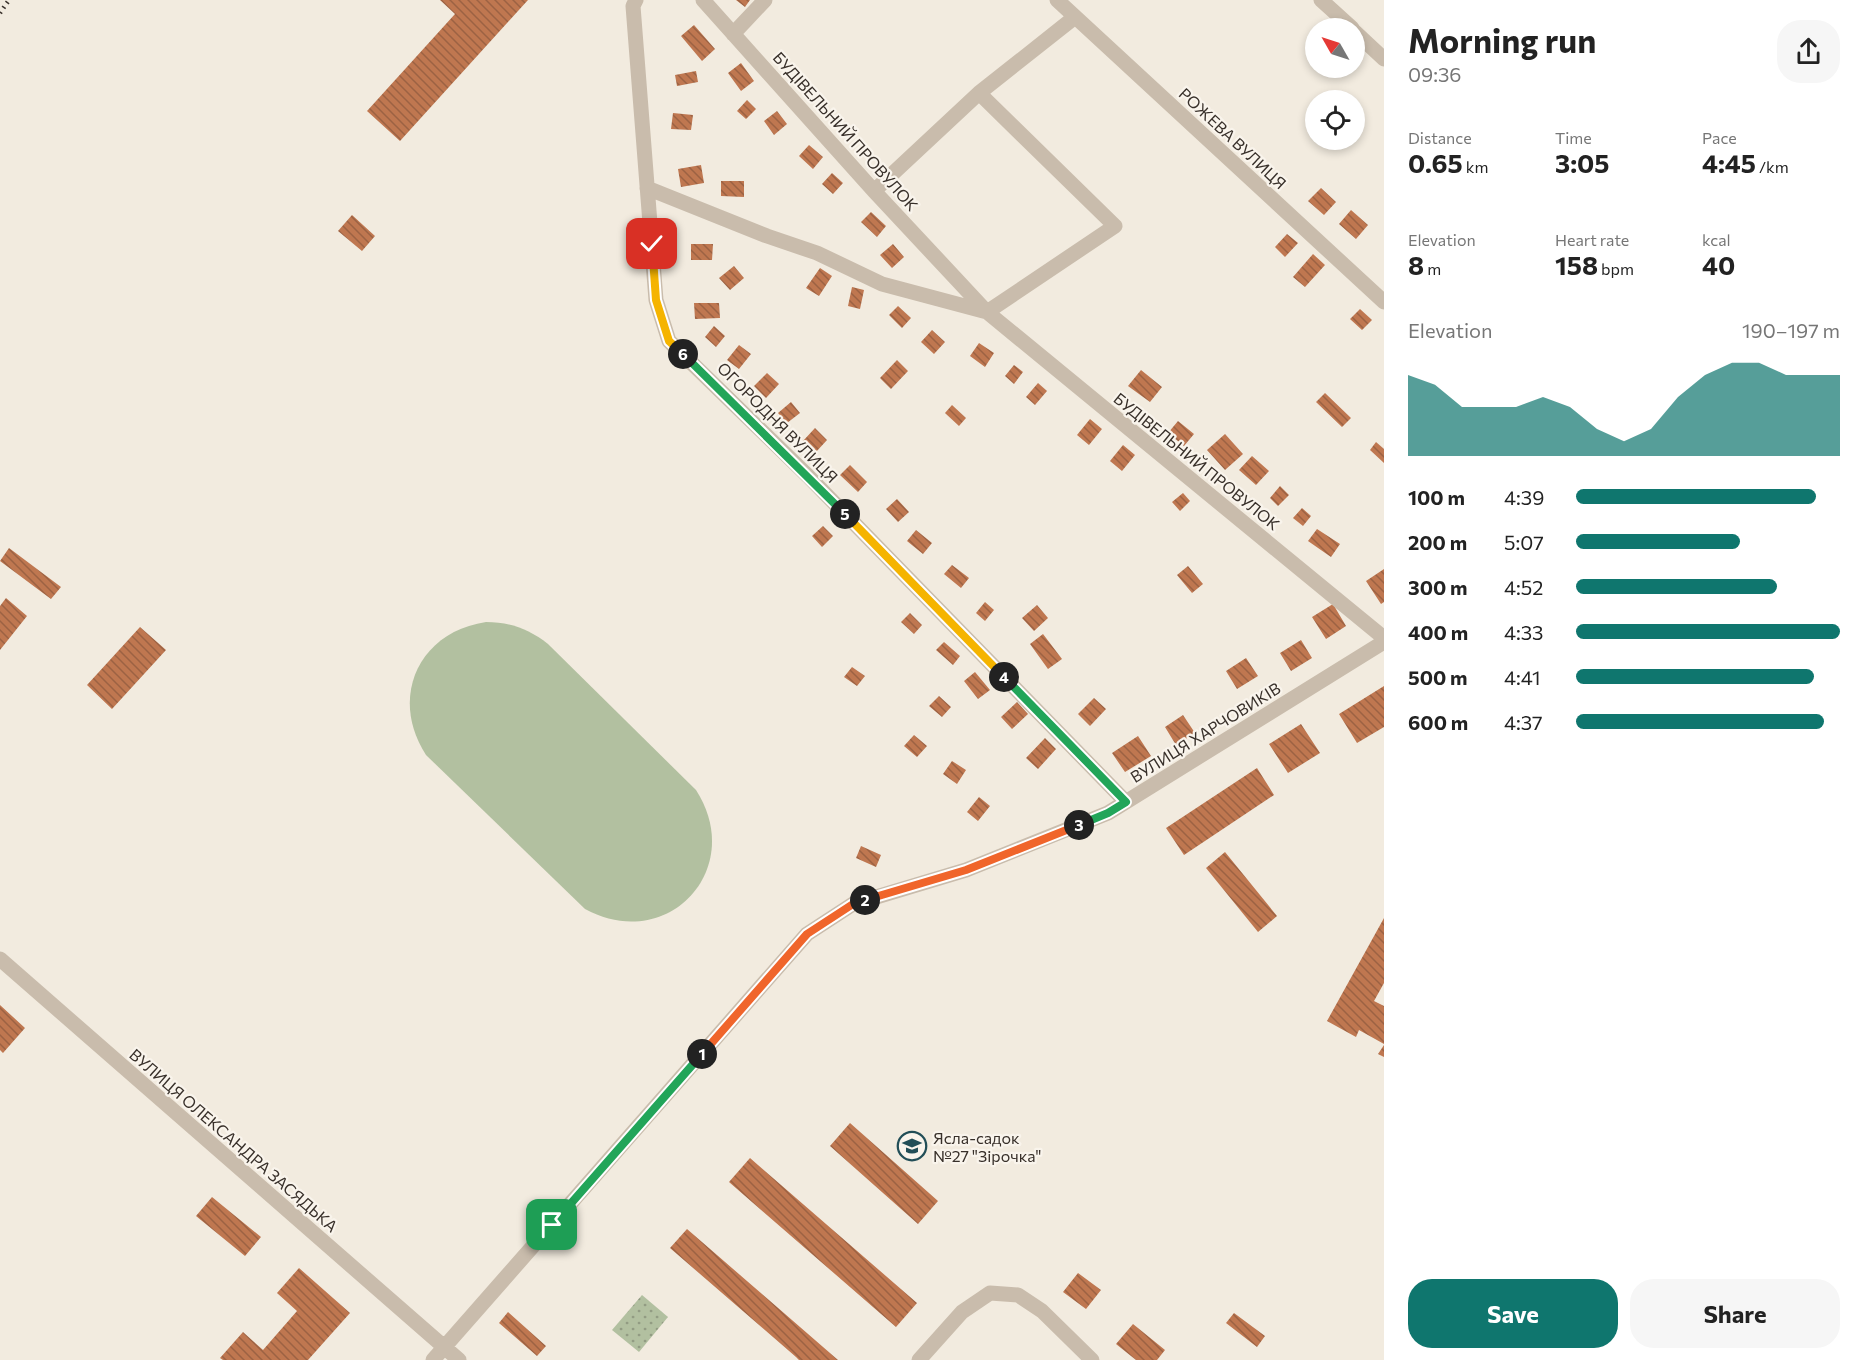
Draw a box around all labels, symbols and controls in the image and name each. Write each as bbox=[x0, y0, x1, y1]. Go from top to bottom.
north arrow bbox=[1305, 18, 1365, 78]
map controls bbox=[1305, 18, 1365, 150]
text: Morning run bbox=[1408, 19, 1596, 60]
button: share bbox=[1777, 20, 1840, 83]
street label: БУДІВЕЛЬНИЙ ПРОВУЛОК bbox=[770, 48, 923, 215]
text: 09:36 bbox=[1408, 62, 1461, 86]
street label: РОЖЕВА ВУЛИЦЯ bbox=[1176, 84, 1290, 192]
button: locate bbox=[1305, 90, 1365, 150]
text: Distance bbox=[1408, 128, 1472, 147]
text: Time bbox=[1555, 128, 1592, 147]
text: Pace bbox=[1702, 128, 1737, 147]
text: 0.65 bbox=[1408, 147, 1463, 178]
text: 3:05 bbox=[1555, 147, 1609, 178]
text: 4:45 bbox=[1702, 147, 1756, 178]
text: km bbox=[1463, 157, 1488, 176]
text: /km bbox=[1756, 157, 1789, 176]
pin bbox=[626, 218, 677, 269]
icon: check bbox=[635, 227, 668, 260]
text: Elevation bbox=[1408, 230, 1476, 249]
text: Heart rate bbox=[1555, 230, 1629, 249]
text: kcal bbox=[1702, 230, 1731, 249]
text: 8 bbox=[1408, 249, 1424, 280]
text: 158 bbox=[1555, 249, 1598, 280]
text: 40 bbox=[1702, 249, 1735, 280]
text: m bbox=[1424, 259, 1441, 278]
text: bpm bbox=[1598, 259, 1634, 278]
text: Elevation bbox=[1408, 318, 1493, 342]
text: 190–197 m bbox=[1742, 318, 1840, 342]
pin: 6 bbox=[668, 339, 698, 369]
text: 6 bbox=[678, 344, 688, 363]
street label: ОГОРОДНЯ ВУЛИЦЯ bbox=[714, 358, 842, 486]
street label: БУДІВЕЛЬНИЙ ПРОВУЛОК bbox=[1110, 388, 1284, 534]
text: 100 m bbox=[1408, 485, 1465, 509]
text: 4:39 bbox=[1504, 485, 1544, 509]
pin: 5 bbox=[830, 499, 860, 529]
text: 5 bbox=[840, 504, 850, 523]
text: 200 m bbox=[1408, 530, 1467, 554]
text: 5:07 bbox=[1504, 530, 1544, 554]
text: 300 m bbox=[1408, 575, 1468, 599]
text: 4:52 bbox=[1504, 575, 1543, 599]
text: 400 m bbox=[1408, 620, 1468, 644]
text: 4:33 bbox=[1504, 620, 1544, 644]
pin: 4 bbox=[989, 662, 1019, 692]
text: 500 m bbox=[1408, 665, 1468, 689]
text: 4:41 bbox=[1504, 665, 1541, 689]
text: 4 bbox=[999, 667, 1009, 686]
street label: ВУЛИЦЯ ХАРЧОВИКІВ bbox=[1126, 678, 1284, 786]
text: 600 m bbox=[1408, 710, 1468, 734]
text: 4:37 bbox=[1504, 710, 1543, 734]
pin: 3 bbox=[1064, 810, 1094, 840]
text: 3 bbox=[1074, 815, 1084, 834]
pin: 2 bbox=[850, 885, 880, 915]
text: 2 bbox=[860, 890, 870, 909]
pin: 1 bbox=[687, 1039, 717, 1069]
street label: ВУЛИЦЯ ОЛЕКСАНДРА ЗАСЯДЬКА bbox=[126, 1044, 342, 1236]
text: 1 bbox=[698, 1044, 706, 1063]
place label: Ясла-садок №27 "Зірочка" bbox=[933, 1128, 1042, 1165]
school or university icon: Ясла-садок №27 "Зірочка" bbox=[896, 1130, 928, 1162]
pin bbox=[526, 1199, 577, 1250]
icon: arrive bbox=[535, 1208, 568, 1241]
button: Save bbox=[1408, 1279, 1618, 1348]
button: Share bbox=[1630, 1279, 1840, 1348]

